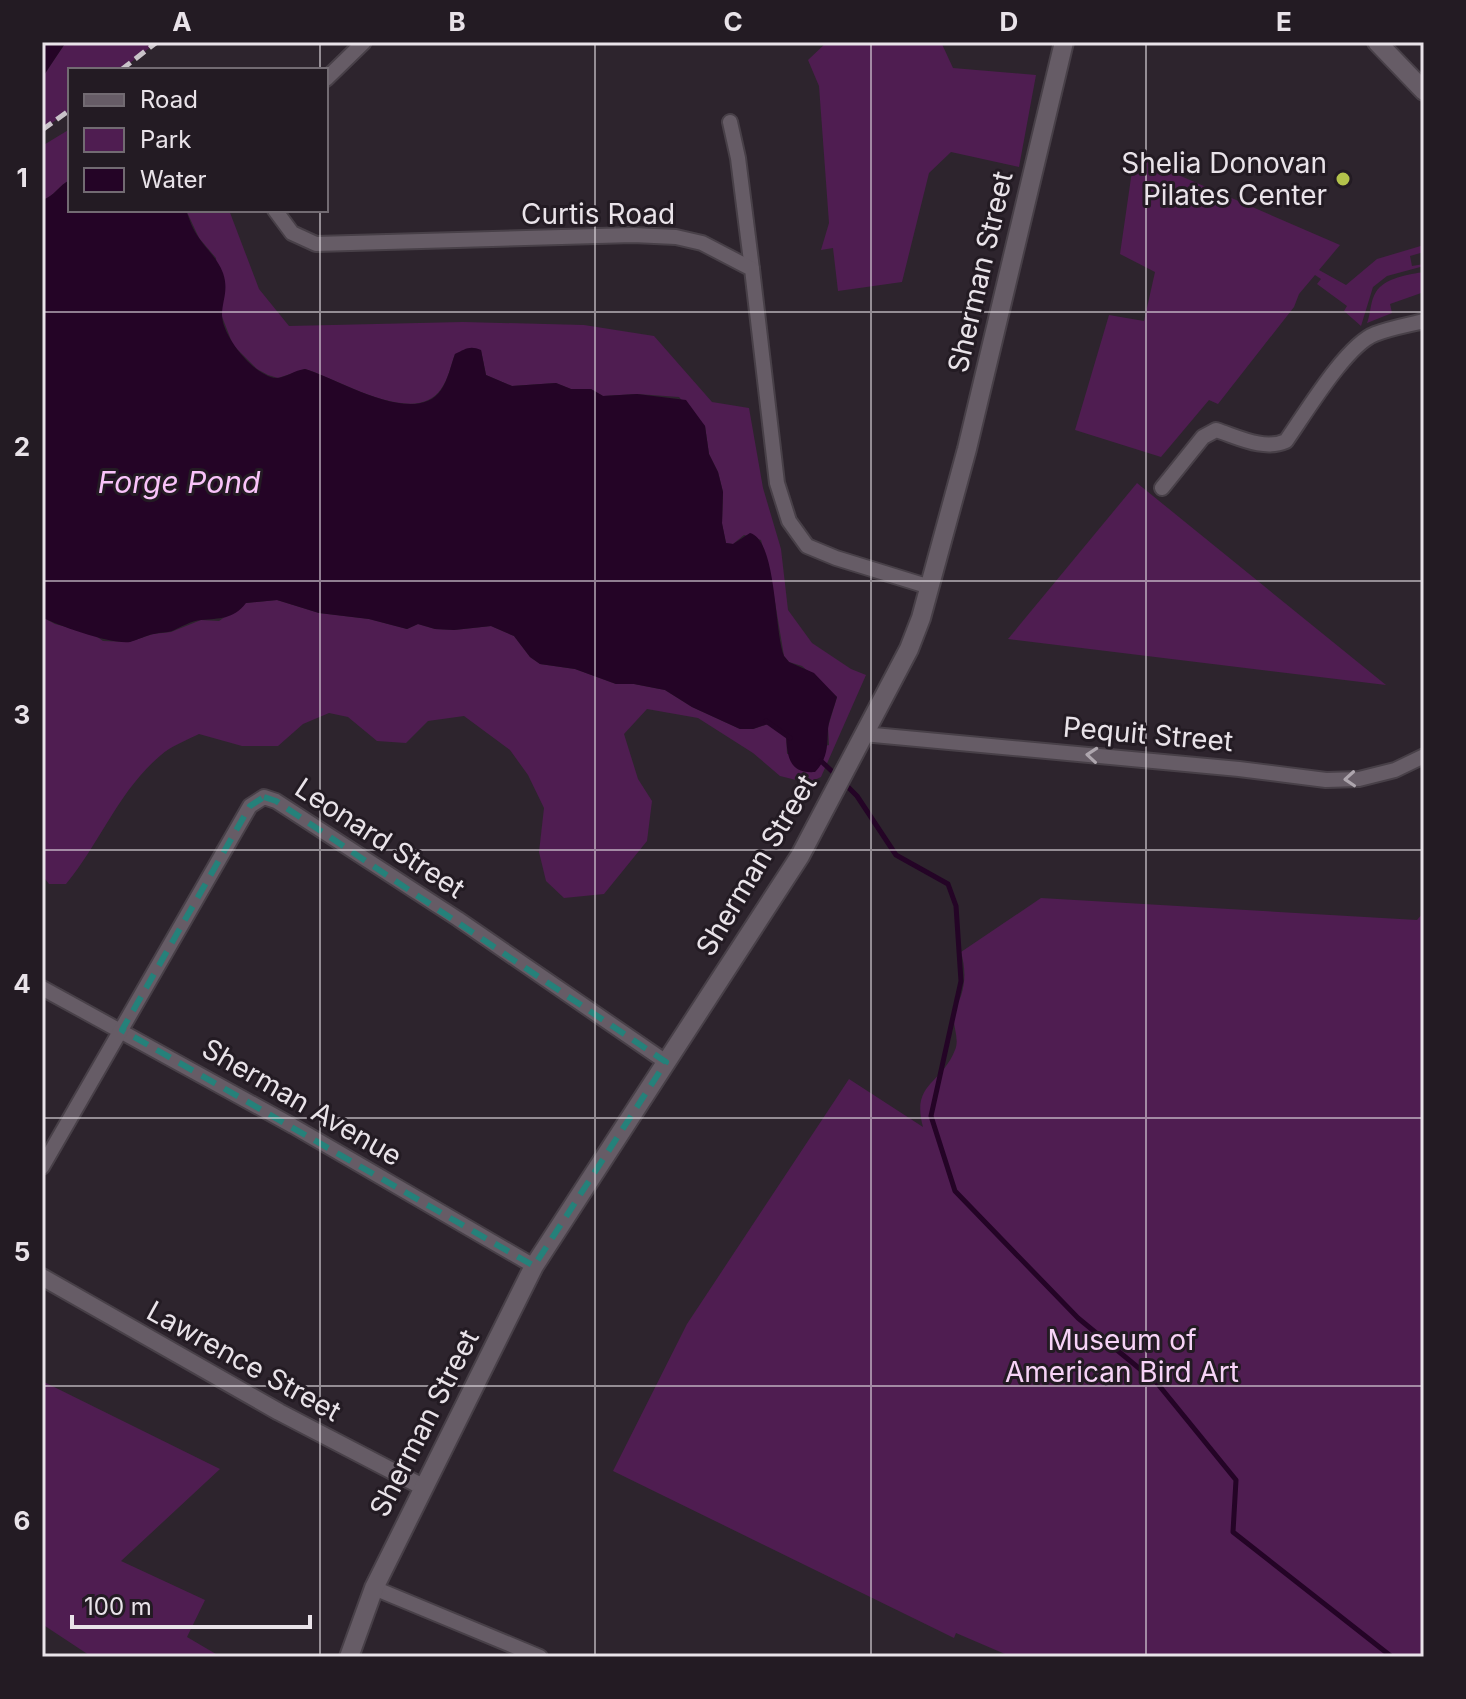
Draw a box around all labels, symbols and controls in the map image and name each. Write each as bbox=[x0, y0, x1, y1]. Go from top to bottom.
text: A bbox=[172, 6, 192, 37]
text: B bbox=[448, 6, 466, 37]
text: C bbox=[723, 6, 743, 37]
text: D bbox=[1000, 6, 1018, 37]
text: E bbox=[1276, 6, 1292, 37]
legend bbox=[68, 68, 328, 212]
text: Road bbox=[140, 85, 198, 114]
text: Park bbox=[140, 125, 191, 154]
place label: Shelia Donovan Pilates Center bbox=[1121, 146, 1327, 212]
text: 1 bbox=[16, 162, 28, 193]
text: Water bbox=[140, 165, 207, 194]
street label: Sherman Street bbox=[940, 168, 1020, 376]
marker: Shelia Donovan Pilates Center bbox=[1334, 170, 1352, 188]
street label: Curtis Road bbox=[521, 197, 675, 231]
text: 2 bbox=[14, 431, 30, 462]
water label: Forge Pond bbox=[98, 464, 261, 500]
text: 3 bbox=[14, 699, 30, 730]
street label: Pequit Street bbox=[1062, 710, 1234, 758]
one-way arrow bbox=[1085, 747, 1098, 764]
street label: Sherman Street bbox=[689, 768, 823, 962]
one-way arrow bbox=[1343, 770, 1356, 787]
street label: Leonard Street bbox=[289, 771, 471, 905]
text: 4 bbox=[13, 968, 31, 999]
street label: Sherman Avenue bbox=[196, 1031, 408, 1173]
text: 5 bbox=[14, 1236, 30, 1267]
street label: Lawrence Street bbox=[141, 1294, 347, 1428]
park label: Museum of American Bird Art bbox=[1005, 1323, 1239, 1389]
street label: Sherman Street bbox=[362, 1324, 486, 1522]
text: 6 bbox=[14, 1505, 30, 1536]
scale bar bbox=[72, 1579, 310, 1629]
text: 100 m bbox=[84, 1592, 152, 1621]

